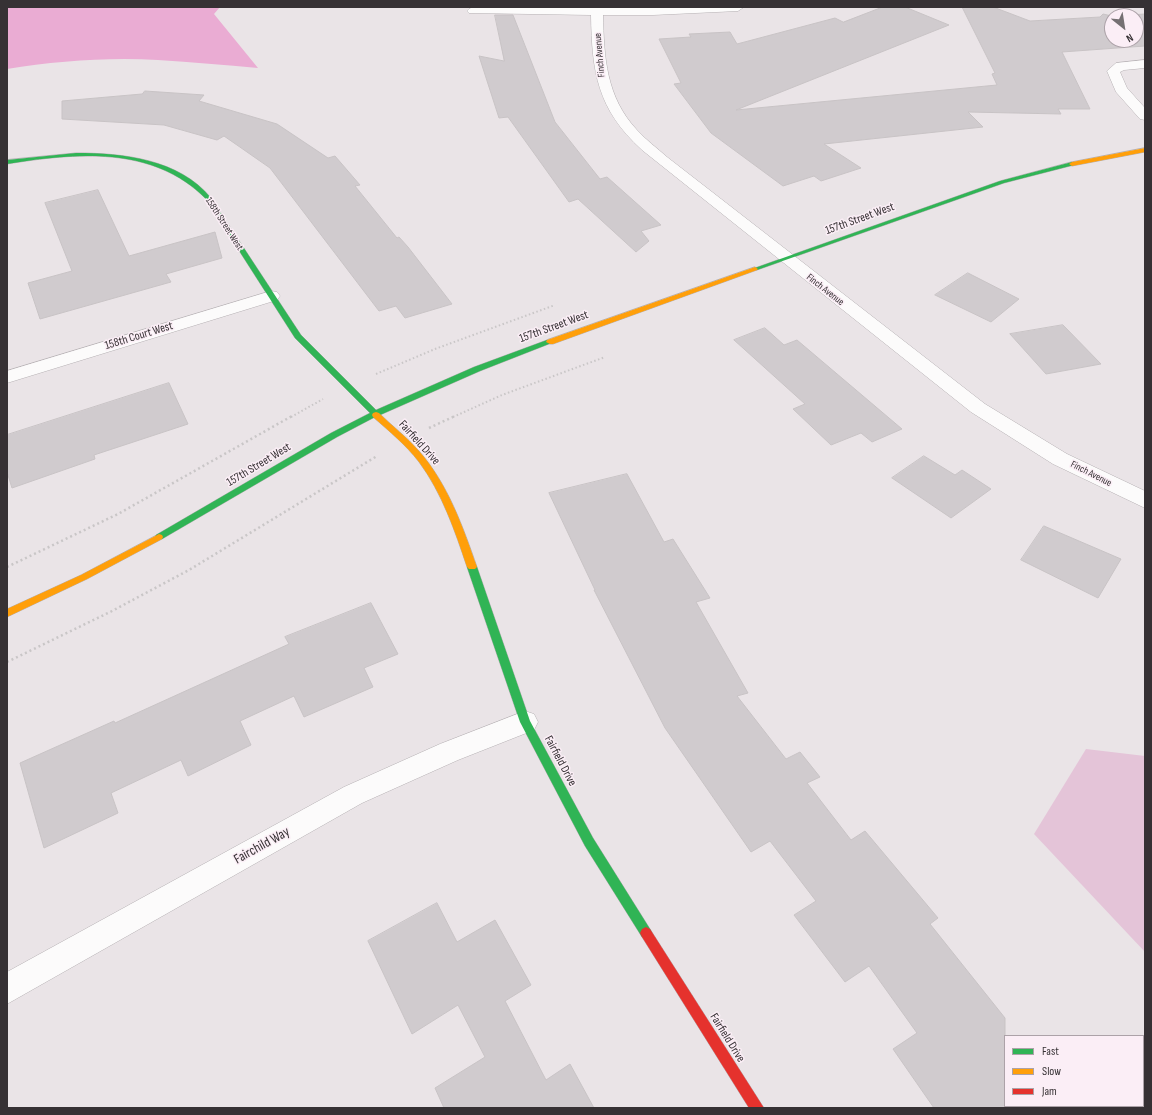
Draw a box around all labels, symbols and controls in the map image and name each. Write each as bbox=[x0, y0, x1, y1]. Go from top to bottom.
north arrow bbox=[1104, 8, 1144, 48]
text: N bbox=[1124, 31, 1136, 45]
street label: Finch Avenue bbox=[592, 32, 608, 78]
street label: 158th Street West bbox=[202, 195, 246, 253]
street label: 157th Street West bbox=[824, 200, 896, 238]
street label: Finch Avenue bbox=[804, 272, 846, 308]
street label: 157th Street West bbox=[518, 308, 590, 346]
street label: 158th Court West bbox=[103, 319, 175, 353]
street label: Fairfield Drive bbox=[395, 418, 443, 468]
street label: 157th Street West bbox=[224, 440, 294, 490]
street label: Finch Avenue bbox=[1068, 459, 1114, 489]
street label: Fairfield Drive bbox=[541, 733, 579, 789]
street label: Fairchild Way bbox=[231, 824, 293, 868]
street label: Fairfield Drive bbox=[706, 1011, 748, 1065]
legend bbox=[1004, 1035, 1144, 1107]
text: Fast bbox=[1042, 1044, 1059, 1059]
text: Slow bbox=[1042, 1064, 1061, 1079]
text: Jam bbox=[1042, 1084, 1057, 1099]

